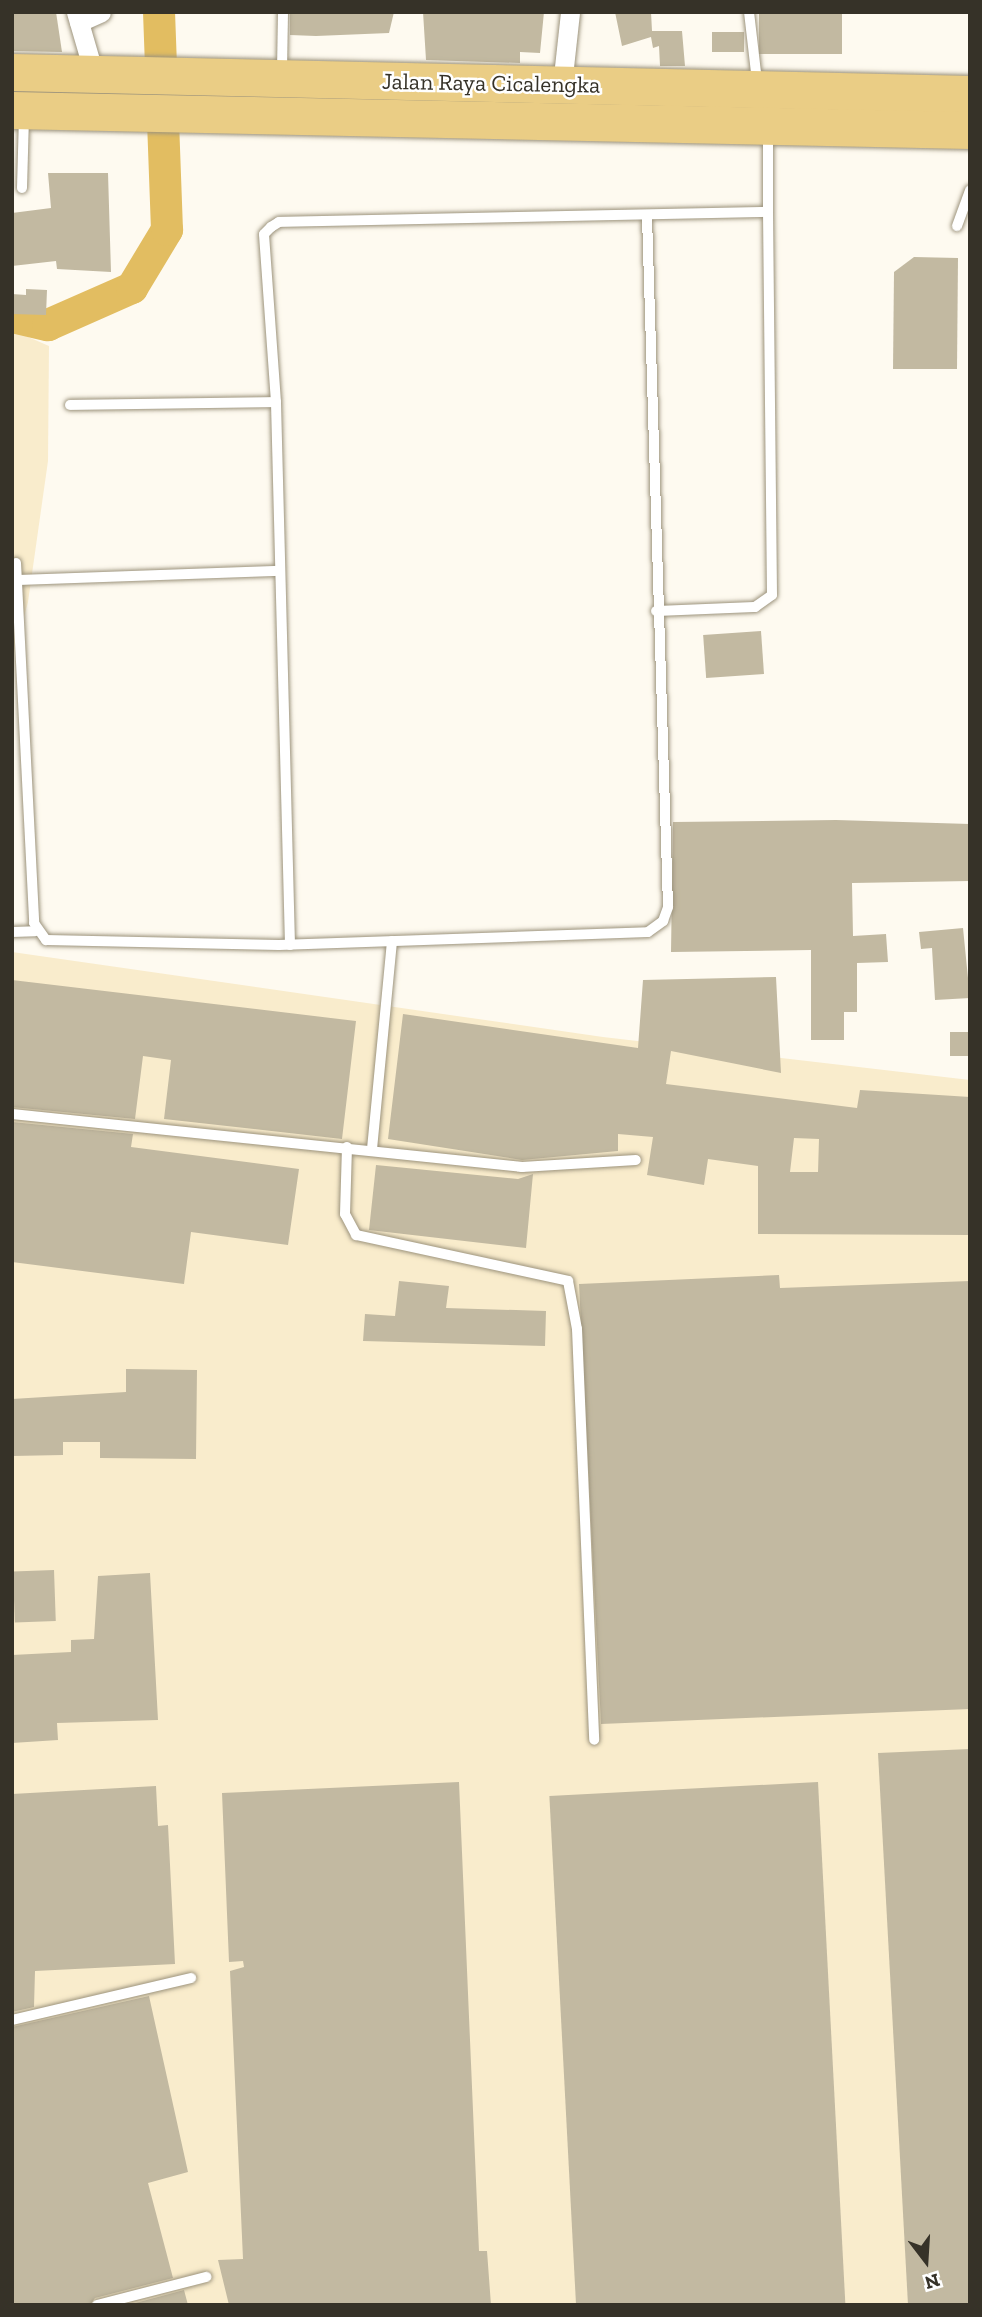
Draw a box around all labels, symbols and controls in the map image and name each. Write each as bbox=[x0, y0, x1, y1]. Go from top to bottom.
street label: Jalan Raya Cicalengka bbox=[382, 67, 600, 99]
north arrow bbox=[891, 2226, 961, 2296]
text: N bbox=[922, 2268, 943, 2295]

